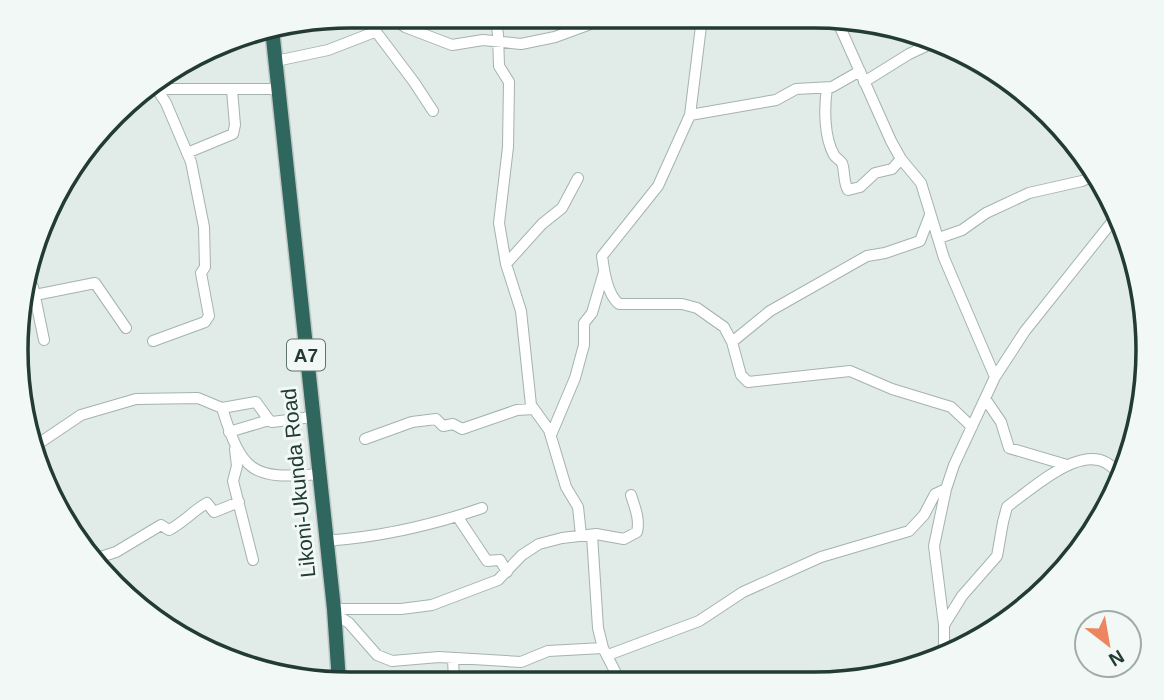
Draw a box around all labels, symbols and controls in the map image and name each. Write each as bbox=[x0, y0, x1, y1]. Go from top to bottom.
road number: A7 bbox=[287, 340, 325, 370]
street label: Likoni-Ukunda Road bbox=[277, 387, 319, 579]
north arrow bbox=[1073, 609, 1143, 679]
text: N bbox=[1105, 646, 1128, 671]

